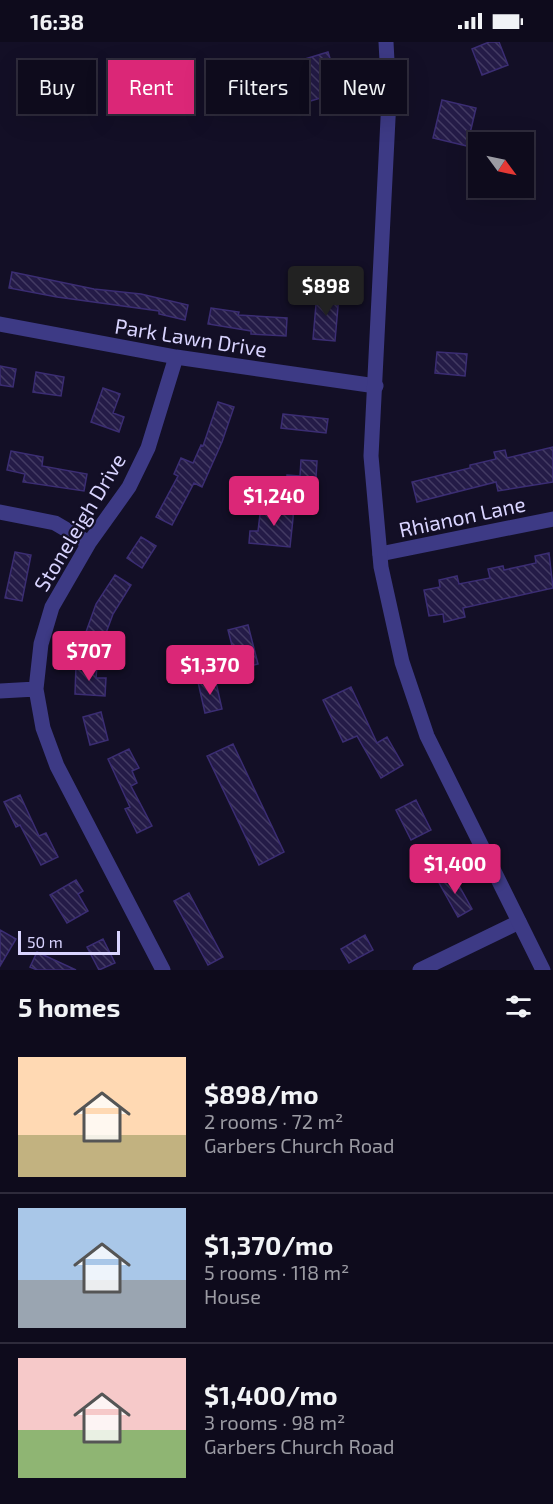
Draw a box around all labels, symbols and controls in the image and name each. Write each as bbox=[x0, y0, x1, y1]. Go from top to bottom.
text: 16:38 bbox=[30, 8, 84, 34]
chip: Buy bbox=[18, 60, 96, 114]
chip: Rent bbox=[108, 60, 194, 114]
chip: Filters bbox=[206, 60, 309, 114]
chip: New bbox=[321, 60, 407, 114]
north arrow bbox=[468, 132, 534, 198]
map controls bbox=[468, 132, 534, 198]
pin: $898 bbox=[290, 266, 362, 317]
text: $898 bbox=[302, 273, 350, 297]
street label: Park Lawn Drive bbox=[113, 313, 269, 361]
street label: Stoneleigh Drive bbox=[28, 449, 130, 595]
pin: $1,240 bbox=[225, 476, 323, 527]
text: $1,240 bbox=[243, 483, 305, 507]
street label: Rhianon Lane bbox=[396, 490, 528, 542]
pin: $707 bbox=[53, 631, 125, 682]
text: $707 bbox=[66, 638, 112, 662]
pin: $1,370 bbox=[161, 645, 259, 696]
text: $1,370 bbox=[180, 652, 240, 676]
pin: $1,400 bbox=[406, 844, 504, 895]
text: $1,400 bbox=[424, 851, 486, 875]
scale bar bbox=[18, 928, 120, 956]
text: 50 m bbox=[27, 932, 63, 951]
icon: filters bbox=[502, 990, 535, 1023]
text: 5 homes bbox=[18, 991, 120, 1022]
text: $898/mo bbox=[204, 1078, 319, 1109]
icon: home bbox=[66, 1081, 138, 1153]
text: 2 rooms · 72 m² bbox=[204, 1109, 343, 1133]
text: Garbers Church Road bbox=[204, 1133, 394, 1157]
text: $1,370/mo bbox=[204, 1229, 333, 1260]
icon: home bbox=[66, 1232, 138, 1304]
text: 5 rooms · 118 m² bbox=[204, 1260, 349, 1284]
text: House bbox=[204, 1284, 261, 1308]
text: $1,400/mo bbox=[204, 1379, 338, 1410]
icon: home bbox=[66, 1382, 138, 1454]
text: 3 rooms · 98 m² bbox=[204, 1410, 345, 1434]
text: Garbers Church Road bbox=[204, 1434, 394, 1458]

